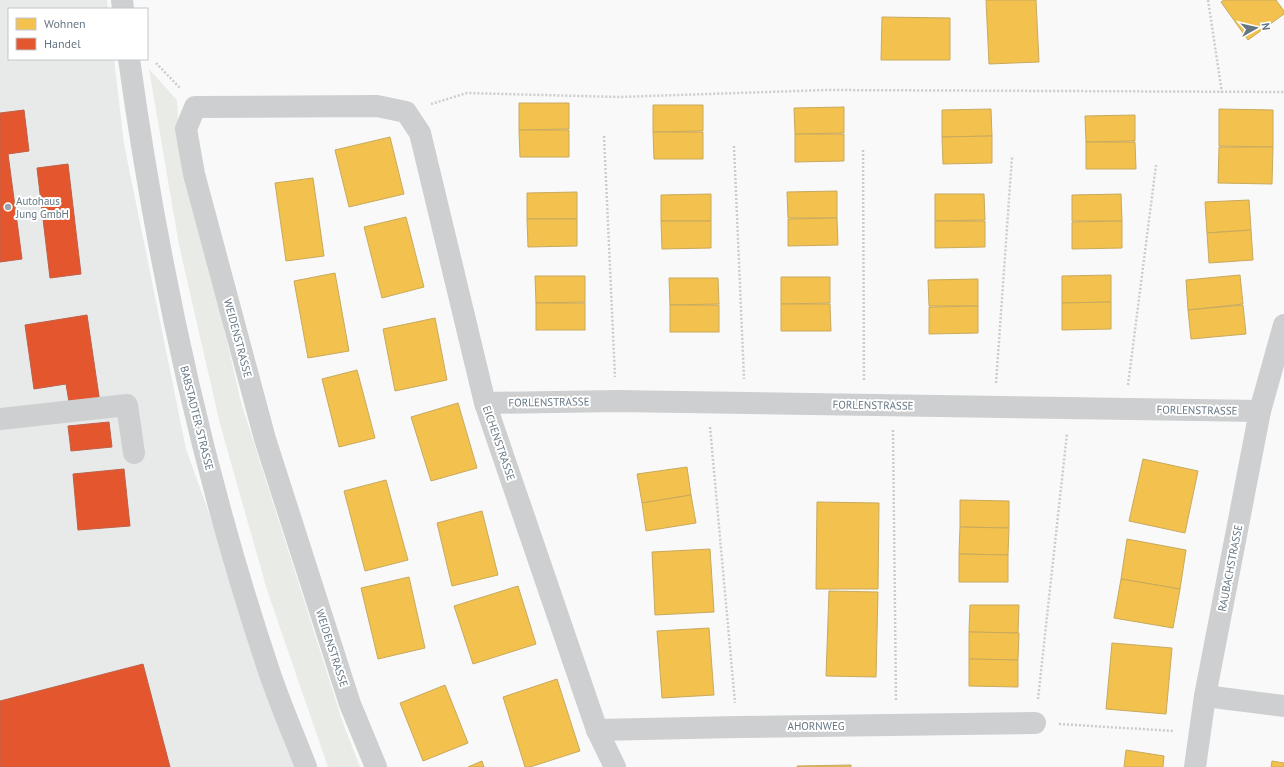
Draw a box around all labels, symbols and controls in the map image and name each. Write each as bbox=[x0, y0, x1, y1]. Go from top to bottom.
legend bbox=[8, 8, 148, 60]
north arrow bbox=[1236, 8, 1276, 48]
text: Wohnen bbox=[44, 16, 86, 31]
text: N bbox=[1258, 22, 1273, 31]
text: Handel bbox=[44, 36, 81, 51]
place label: Autohaus Jung GmbH bbox=[15, 194, 69, 221]
marker: Autohaus Jung GmbH bbox=[3, 202, 13, 212]
street label: WEIDENSTRASSE bbox=[221, 297, 255, 379]
street label: BABSTADTER STRASSE bbox=[177, 364, 217, 472]
street label: FORLENSTRASSE bbox=[508, 394, 590, 410]
street label: FORLENSTRASSE bbox=[832, 397, 914, 413]
street label: FORLENSTRASSE bbox=[1156, 402, 1238, 418]
street label: EICHENSTRASSE bbox=[480, 404, 518, 482]
street label: RAUBACHSTRASSE bbox=[1215, 523, 1245, 613]
street label: WEIDENSTRASSE bbox=[313, 607, 351, 689]
street label: AHORNWEG bbox=[787, 719, 845, 733]

